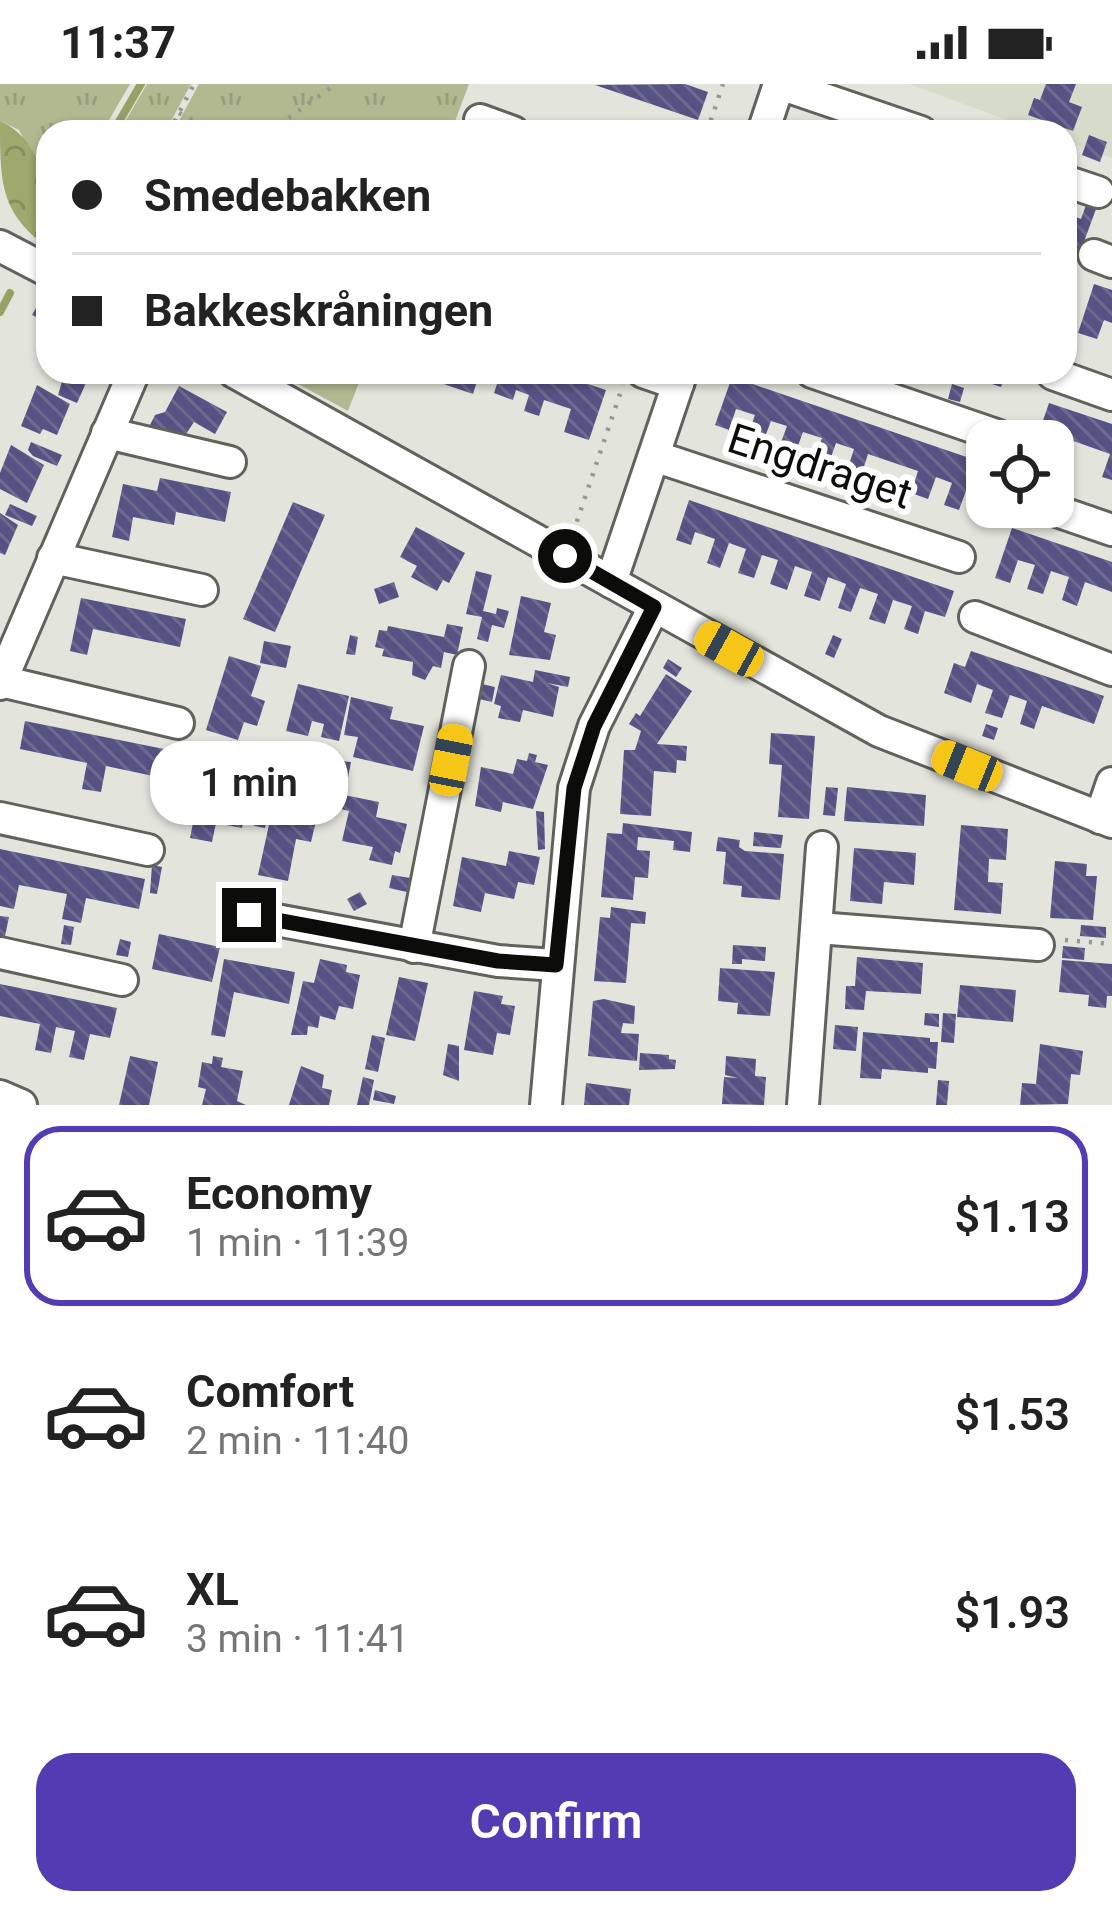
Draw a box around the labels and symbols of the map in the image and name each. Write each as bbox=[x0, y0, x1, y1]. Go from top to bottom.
street label: Engdraget bbox=[722, 413, 918, 519]
route start bbox=[538, 529, 592, 583]
car bbox=[689, 616, 769, 682]
car bbox=[426, 721, 476, 799]
car bbox=[927, 736, 1007, 796]
callout: 1 min bbox=[150, 741, 348, 825]
route end bbox=[222, 888, 276, 942]

